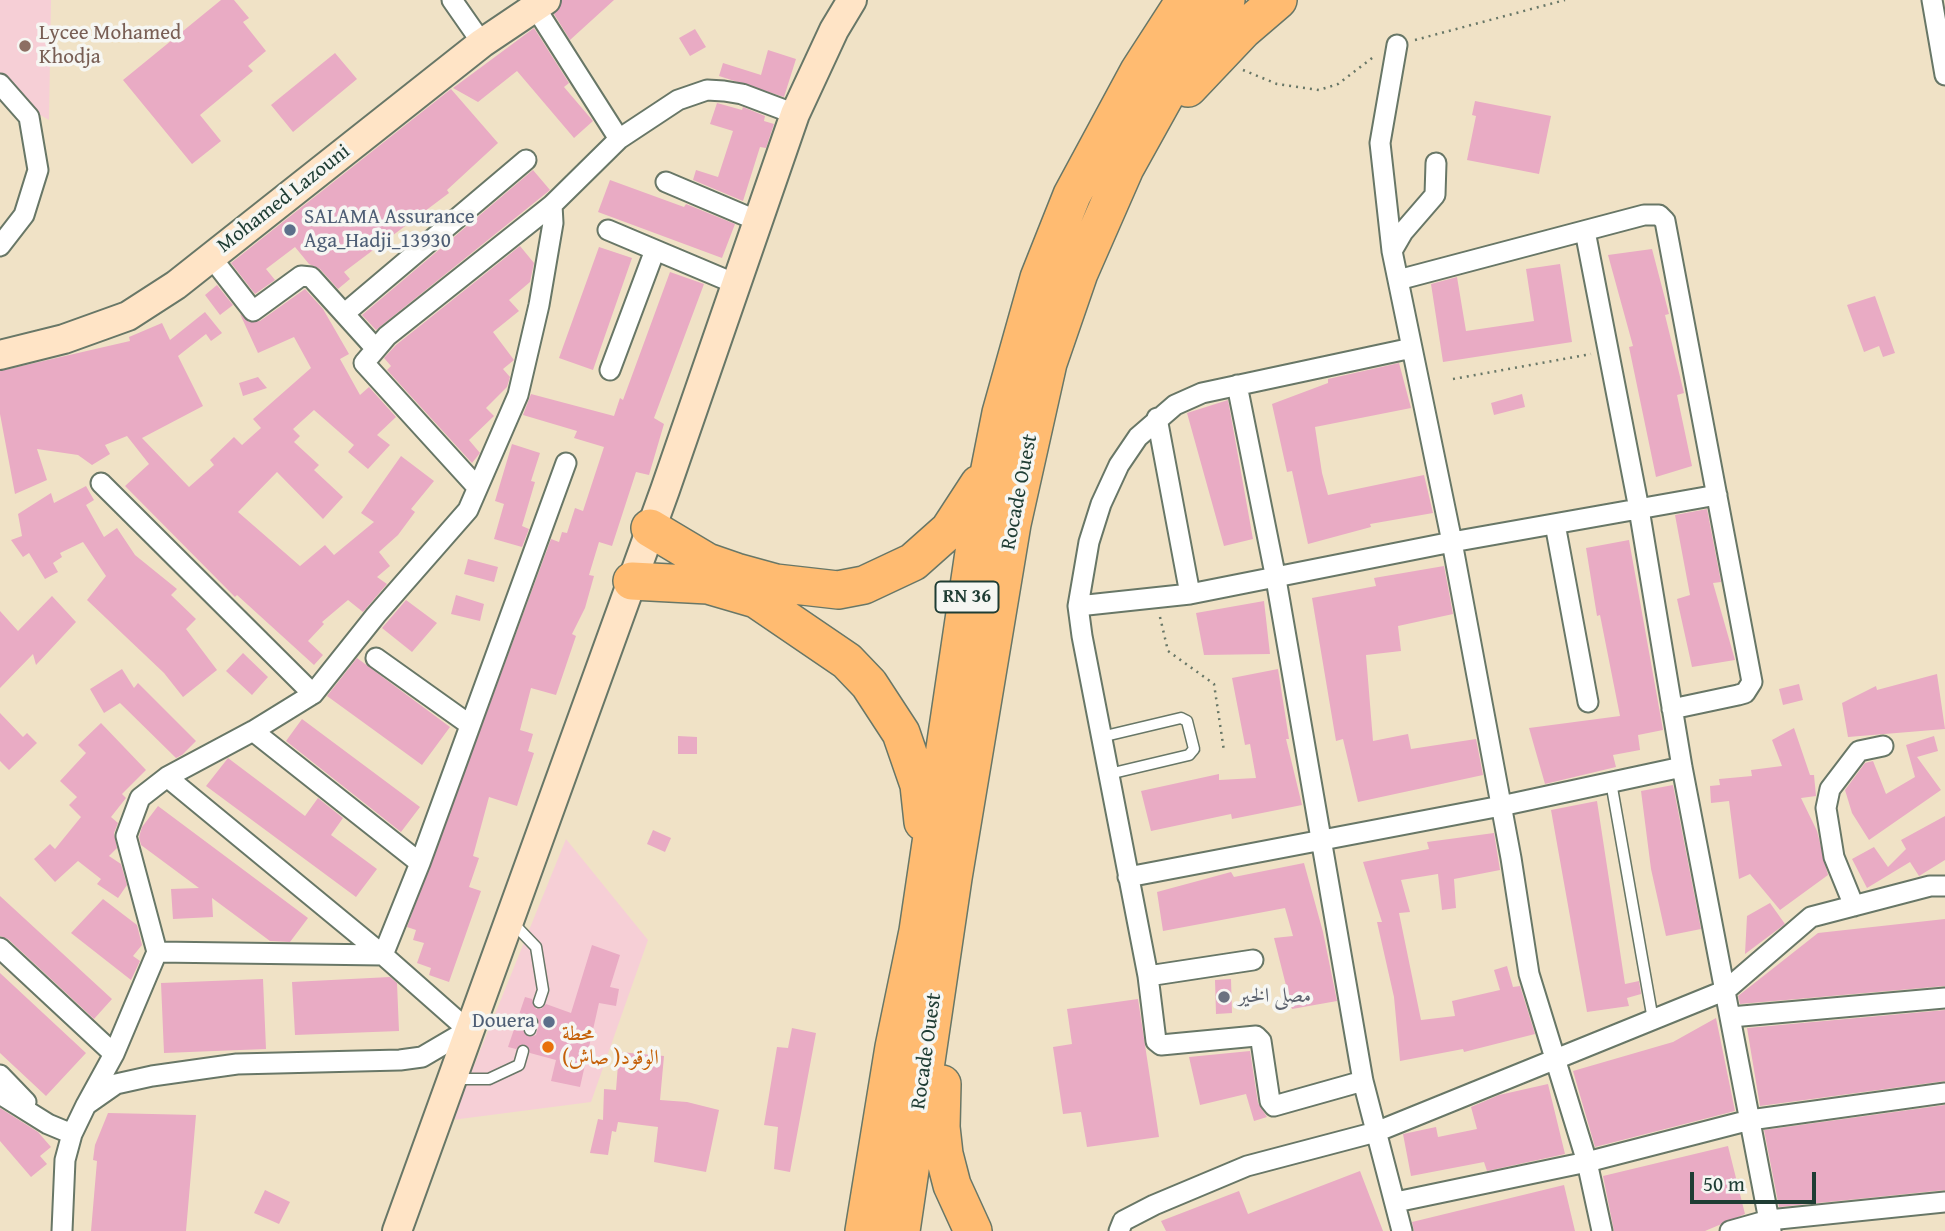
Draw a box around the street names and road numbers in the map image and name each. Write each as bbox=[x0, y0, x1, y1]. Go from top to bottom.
street label: Mohamed Lazouni bbox=[213, 139, 355, 259]
street label: Rocade Ouest bbox=[996, 432, 1044, 552]
road number: RN 36 bbox=[936, 582, 998, 612]
street label: Rocade Ouest bbox=[906, 991, 948, 1111]

